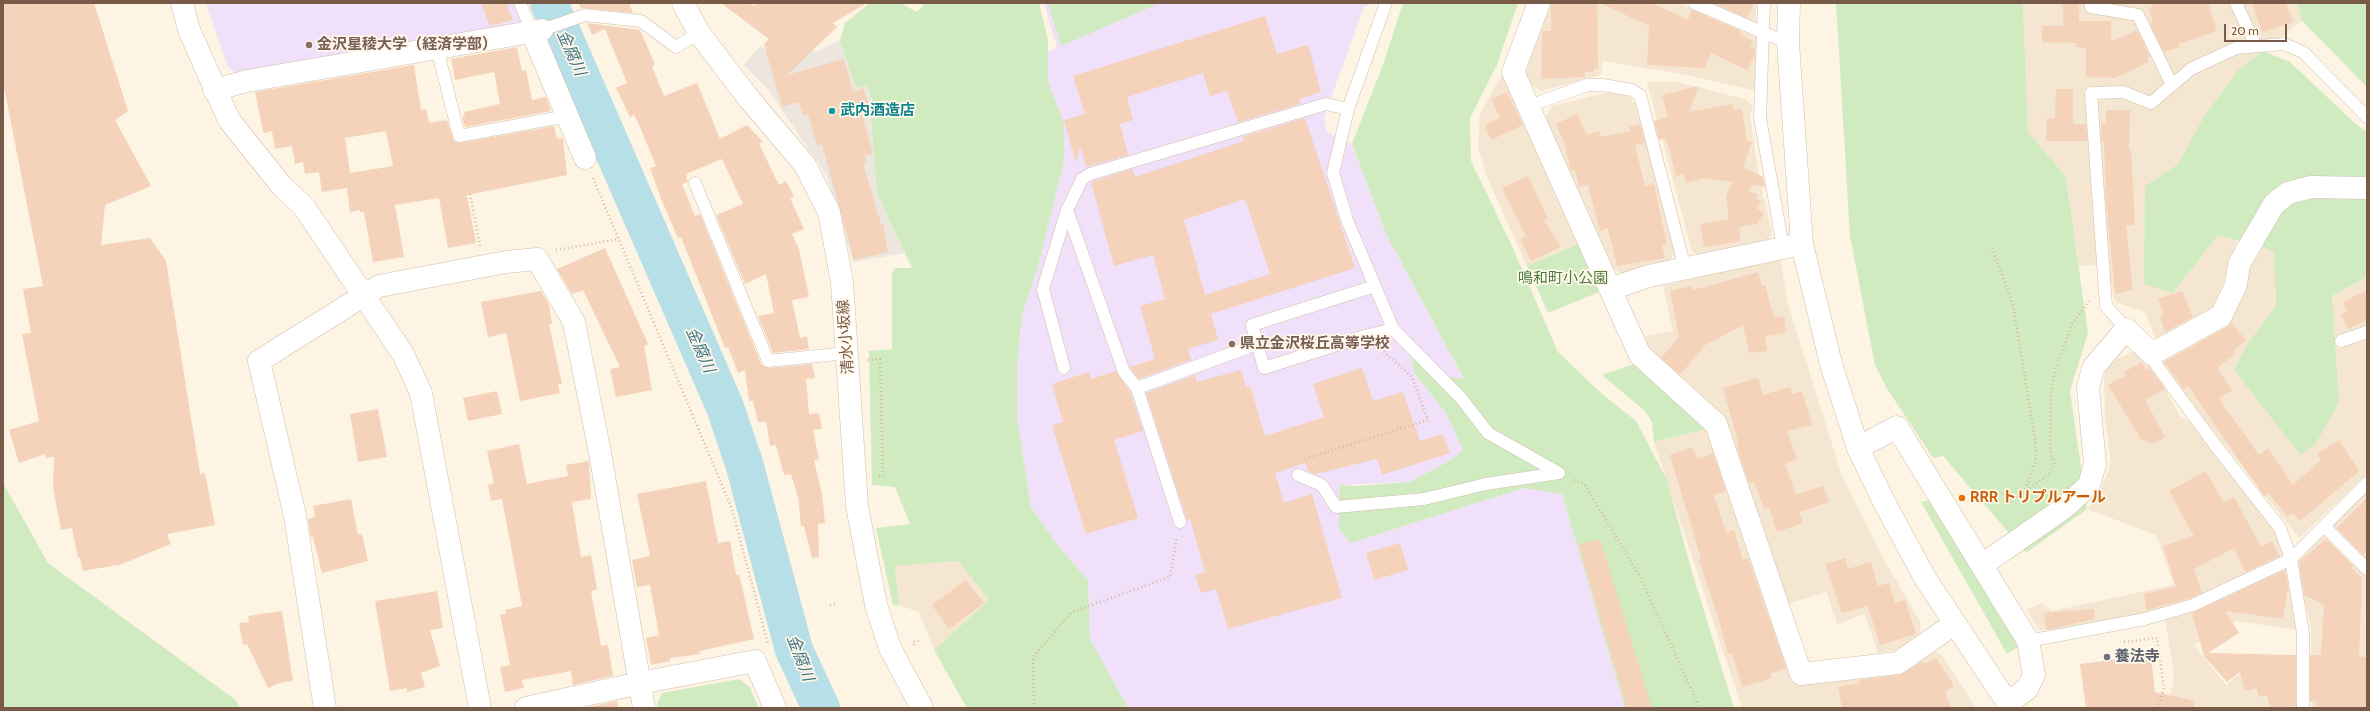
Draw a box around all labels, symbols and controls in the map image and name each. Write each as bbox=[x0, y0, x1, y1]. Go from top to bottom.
scale bar bbox=[2226, 16, 2289, 42]
text: 20 m bbox=[2231, 23, 2259, 38]
water label: 金腐川 bbox=[552, 27, 590, 79]
place label: 金沢星稜大学（経済学部） bbox=[317, 36, 497, 54]
marker: 金沢星稜大学（経済学部） bbox=[304, 40, 314, 50]
place label: 武内酒造店 bbox=[840, 102, 915, 120]
marker: 武内酒造店 bbox=[827, 106, 837, 116]
park label: 鳴和町小公園 bbox=[1518, 270, 1608, 288]
street label: 清水小坂線 bbox=[834, 299, 858, 375]
water label: 金腐川 bbox=[681, 324, 719, 376]
place label: 県立金沢桜丘高等学校 bbox=[1240, 335, 1390, 353]
marker: 県立金沢桜丘高等学校 bbox=[1227, 339, 1237, 349]
place label: RRR トリプルアール bbox=[1970, 489, 2106, 507]
marker: RRR トリプルアール bbox=[1957, 493, 1967, 503]
water label: 金腐川 bbox=[782, 632, 818, 684]
place label: 養法寺 bbox=[2115, 648, 2160, 666]
marker: 養法寺 bbox=[2102, 652, 2112, 662]

